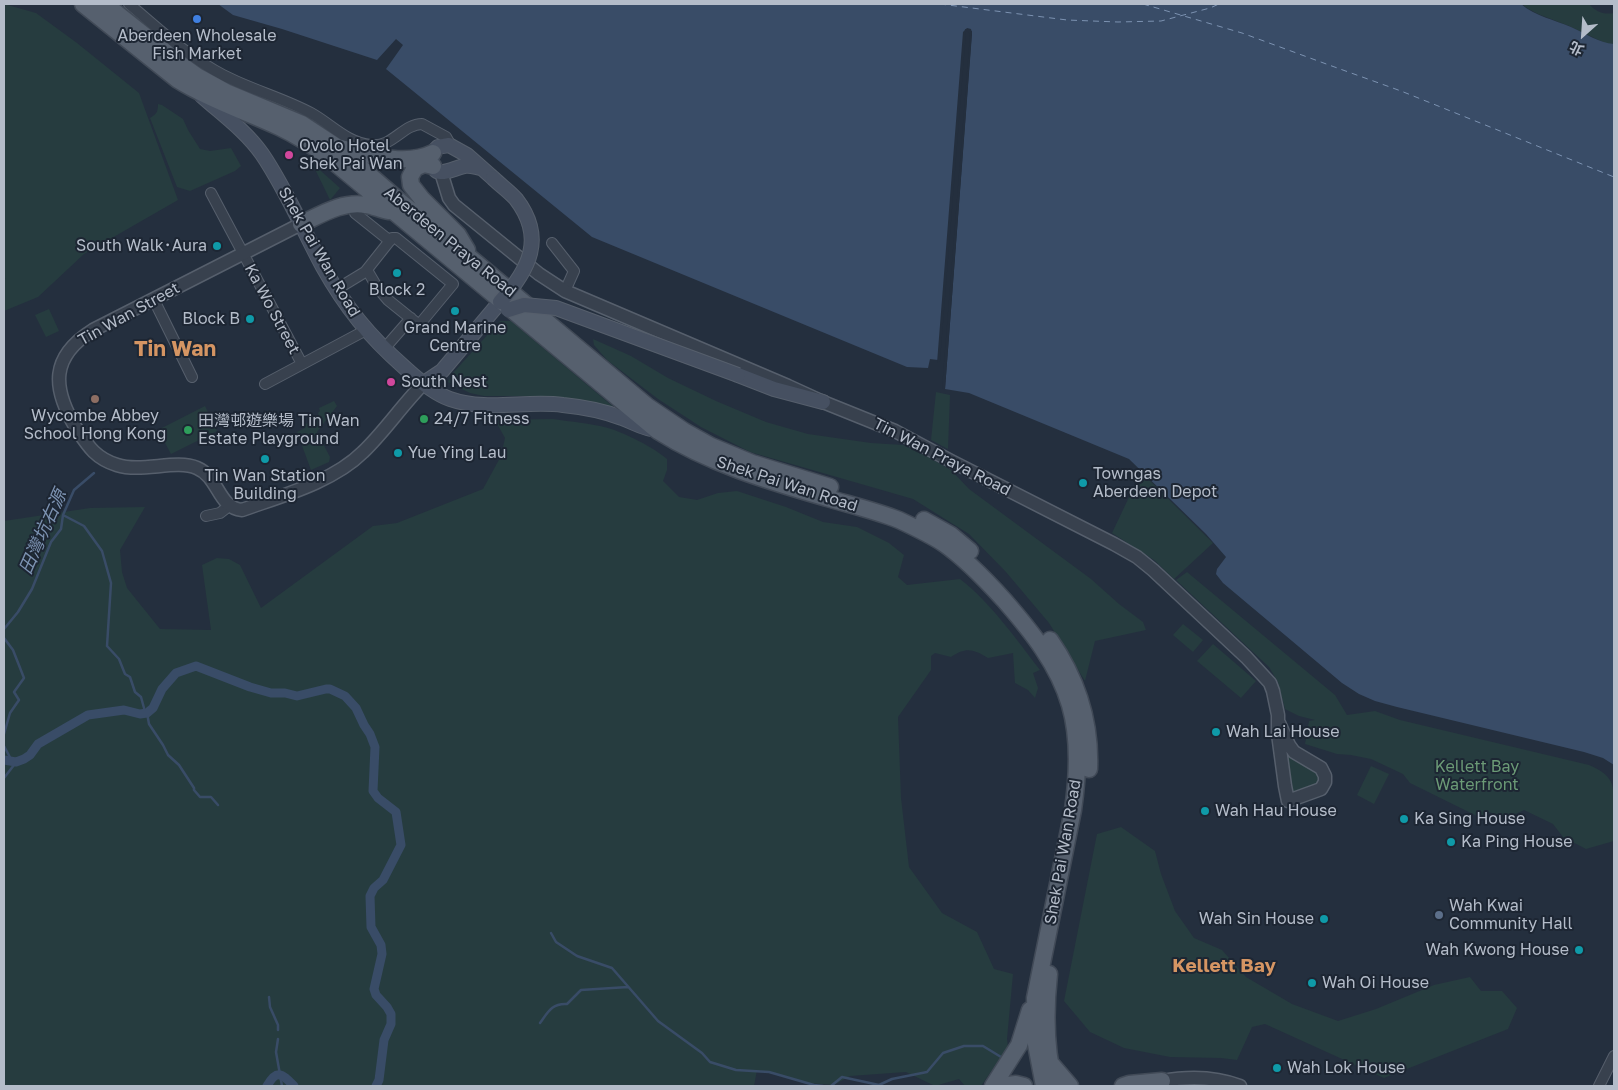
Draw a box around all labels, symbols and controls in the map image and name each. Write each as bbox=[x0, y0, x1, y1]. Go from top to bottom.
north arrow bbox=[1558, 10, 1608, 60]
marker: Aberdeen Wholesale Fish Market bbox=[191, 13, 203, 25]
place label: Aberdeen Wholesale Fish Market bbox=[118, 26, 276, 64]
text: 北 bbox=[1566, 38, 1586, 60]
place label: Ovolo Hotel Shek Pai Wan bbox=[299, 136, 403, 174]
marker: Ovolo Hotel Shek Pai Wan bbox=[283, 149, 295, 161]
street label: Aberdeen Praya Road bbox=[380, 183, 520, 301]
street label: Shek Pai Wan Road bbox=[274, 184, 364, 320]
place label: South Walk･Aura bbox=[76, 236, 207, 256]
marker: South Walk･Aura bbox=[211, 240, 223, 252]
street label: Ka Wo Street bbox=[240, 261, 304, 357]
marker: Block 2 bbox=[391, 267, 403, 279]
street label: Tin Wan Street bbox=[75, 278, 183, 350]
place label: Block 2 bbox=[369, 280, 425, 300]
marker: Grand Marine Centre bbox=[449, 305, 461, 317]
place label: Block B bbox=[182, 309, 240, 329]
marker: Block B bbox=[244, 313, 256, 325]
place label: Grand Marine Centre bbox=[404, 318, 506, 356]
district label: Tin Wan bbox=[134, 336, 216, 362]
place label: South Nest bbox=[401, 372, 487, 392]
marker: South Nest bbox=[385, 376, 397, 388]
marker: Wycombe Abbey School Hong Kong bbox=[89, 393, 101, 405]
place label: Wycombe Abbey School Hong Kong bbox=[24, 406, 166, 444]
place label: 24/7 Fitness bbox=[434, 409, 529, 429]
place label: 田灣邨遊樂場 Tin Wan Estate Playground bbox=[198, 411, 360, 449]
marker: 24/7 Fitness bbox=[418, 413, 430, 425]
street label: Tin Wan Praya Road bbox=[870, 414, 1014, 500]
marker: 田灣邨遊樂場 Tin Wan Estate Playground bbox=[182, 424, 194, 436]
place label: Yue Ying Lau bbox=[408, 443, 506, 463]
marker: Yue Ying Lau bbox=[392, 447, 404, 459]
street label: Shek Pai Wan Road bbox=[714, 452, 860, 516]
marker: Tin Wan Station Building bbox=[259, 453, 271, 465]
place label: Towngas Aberdeen Depot bbox=[1093, 464, 1217, 502]
place label: Tin Wan Station Building bbox=[205, 466, 325, 504]
marker: Towngas Aberdeen Depot bbox=[1077, 477, 1089, 489]
water label: 田灣坑右源 bbox=[15, 486, 71, 578]
place label: Wah Lai House bbox=[1226, 722, 1339, 742]
marker: Wah Lai House bbox=[1210, 726, 1222, 738]
park label: Kellett Bay Waterfront bbox=[1435, 757, 1519, 795]
street label: Shek Pai Wan Road bbox=[1041, 778, 1085, 926]
place label: Wah Hau House bbox=[1215, 801, 1337, 821]
marker: Wah Hau House bbox=[1199, 805, 1211, 817]
place label: Ka Sing House bbox=[1414, 809, 1525, 829]
marker: Ka Sing House bbox=[1398, 813, 1410, 825]
place label: Ka Ping House bbox=[1461, 832, 1573, 852]
marker: Ka Ping House bbox=[1445, 836, 1457, 848]
place label: Wah Kwai Community Hall bbox=[1449, 896, 1573, 934]
place label: Wah Sin House bbox=[1199, 909, 1314, 929]
marker: Wah Kwai Community Hall bbox=[1433, 909, 1445, 921]
marker: Wah Sin House bbox=[1318, 913, 1330, 925]
place label: Wah Kwong House bbox=[1426, 940, 1569, 960]
marker: Wah Kwong House bbox=[1573, 944, 1585, 956]
district label: Kellett Bay bbox=[1172, 955, 1276, 977]
place label: Wah Oi House bbox=[1322, 973, 1429, 993]
marker: Wah Oi House bbox=[1306, 977, 1318, 989]
place label: Wah Lok House bbox=[1287, 1058, 1405, 1078]
marker: Wah Lok House bbox=[1271, 1062, 1283, 1074]

